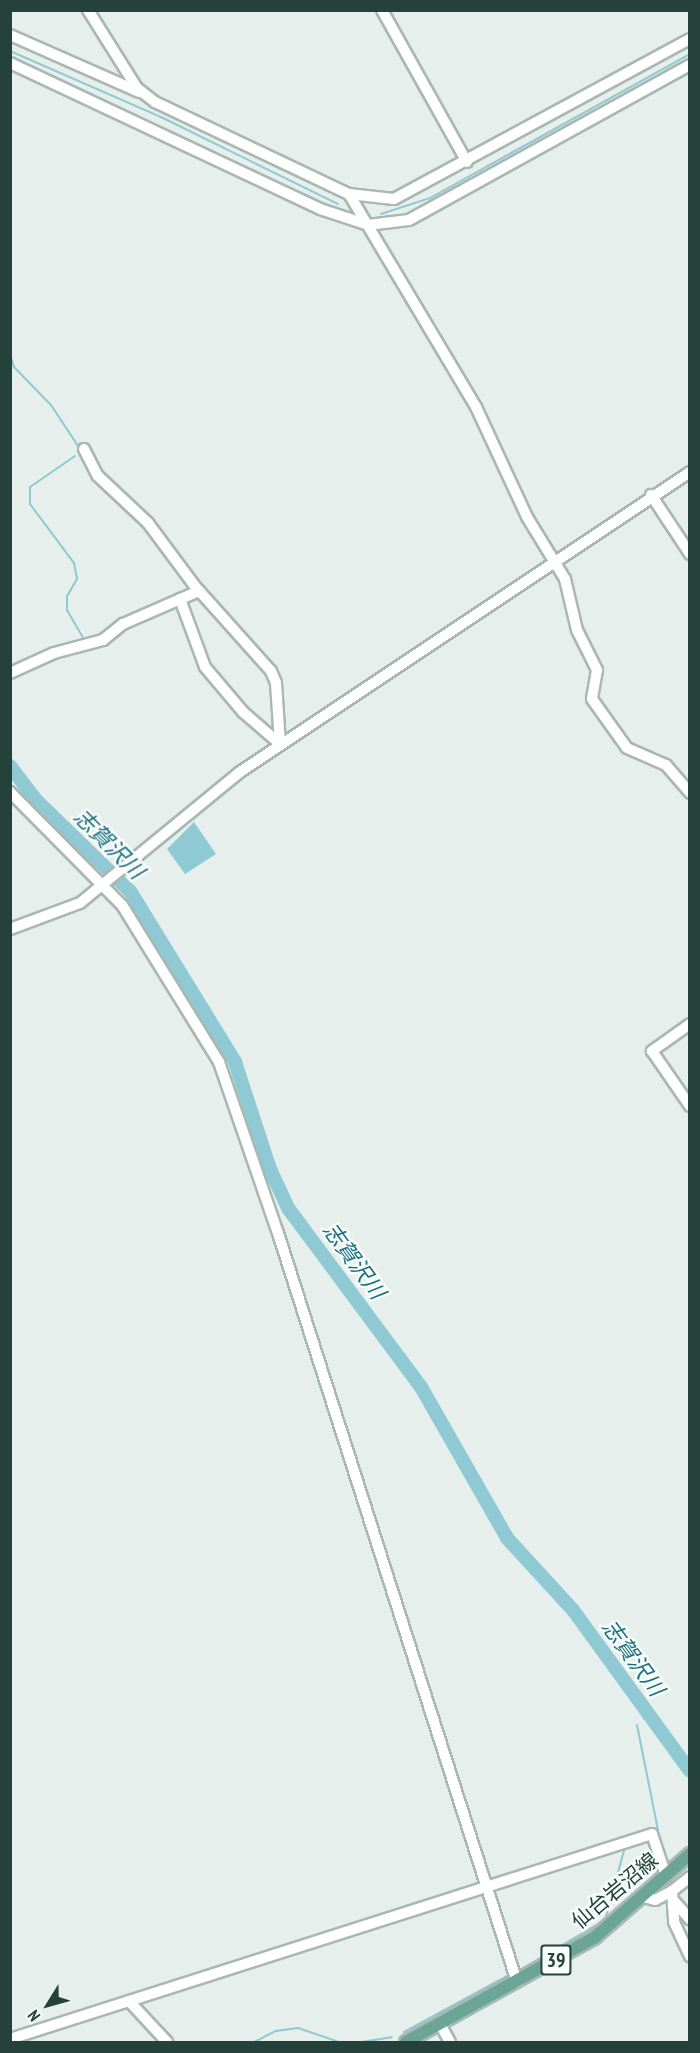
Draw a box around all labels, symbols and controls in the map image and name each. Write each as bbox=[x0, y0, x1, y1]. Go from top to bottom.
water label: 志賀沢川 bbox=[69, 804, 149, 884]
water label: 志賀沢川 bbox=[317, 1218, 391, 1304]
water label: 志賀沢川 bbox=[596, 1615, 670, 1701]
street label: 仙台岩沼線 bbox=[567, 1848, 663, 1934]
road number: 39 bbox=[540, 1943, 572, 1977]
north arrow bbox=[18, 1975, 78, 2035]
text: N bbox=[23, 2006, 44, 2025]

